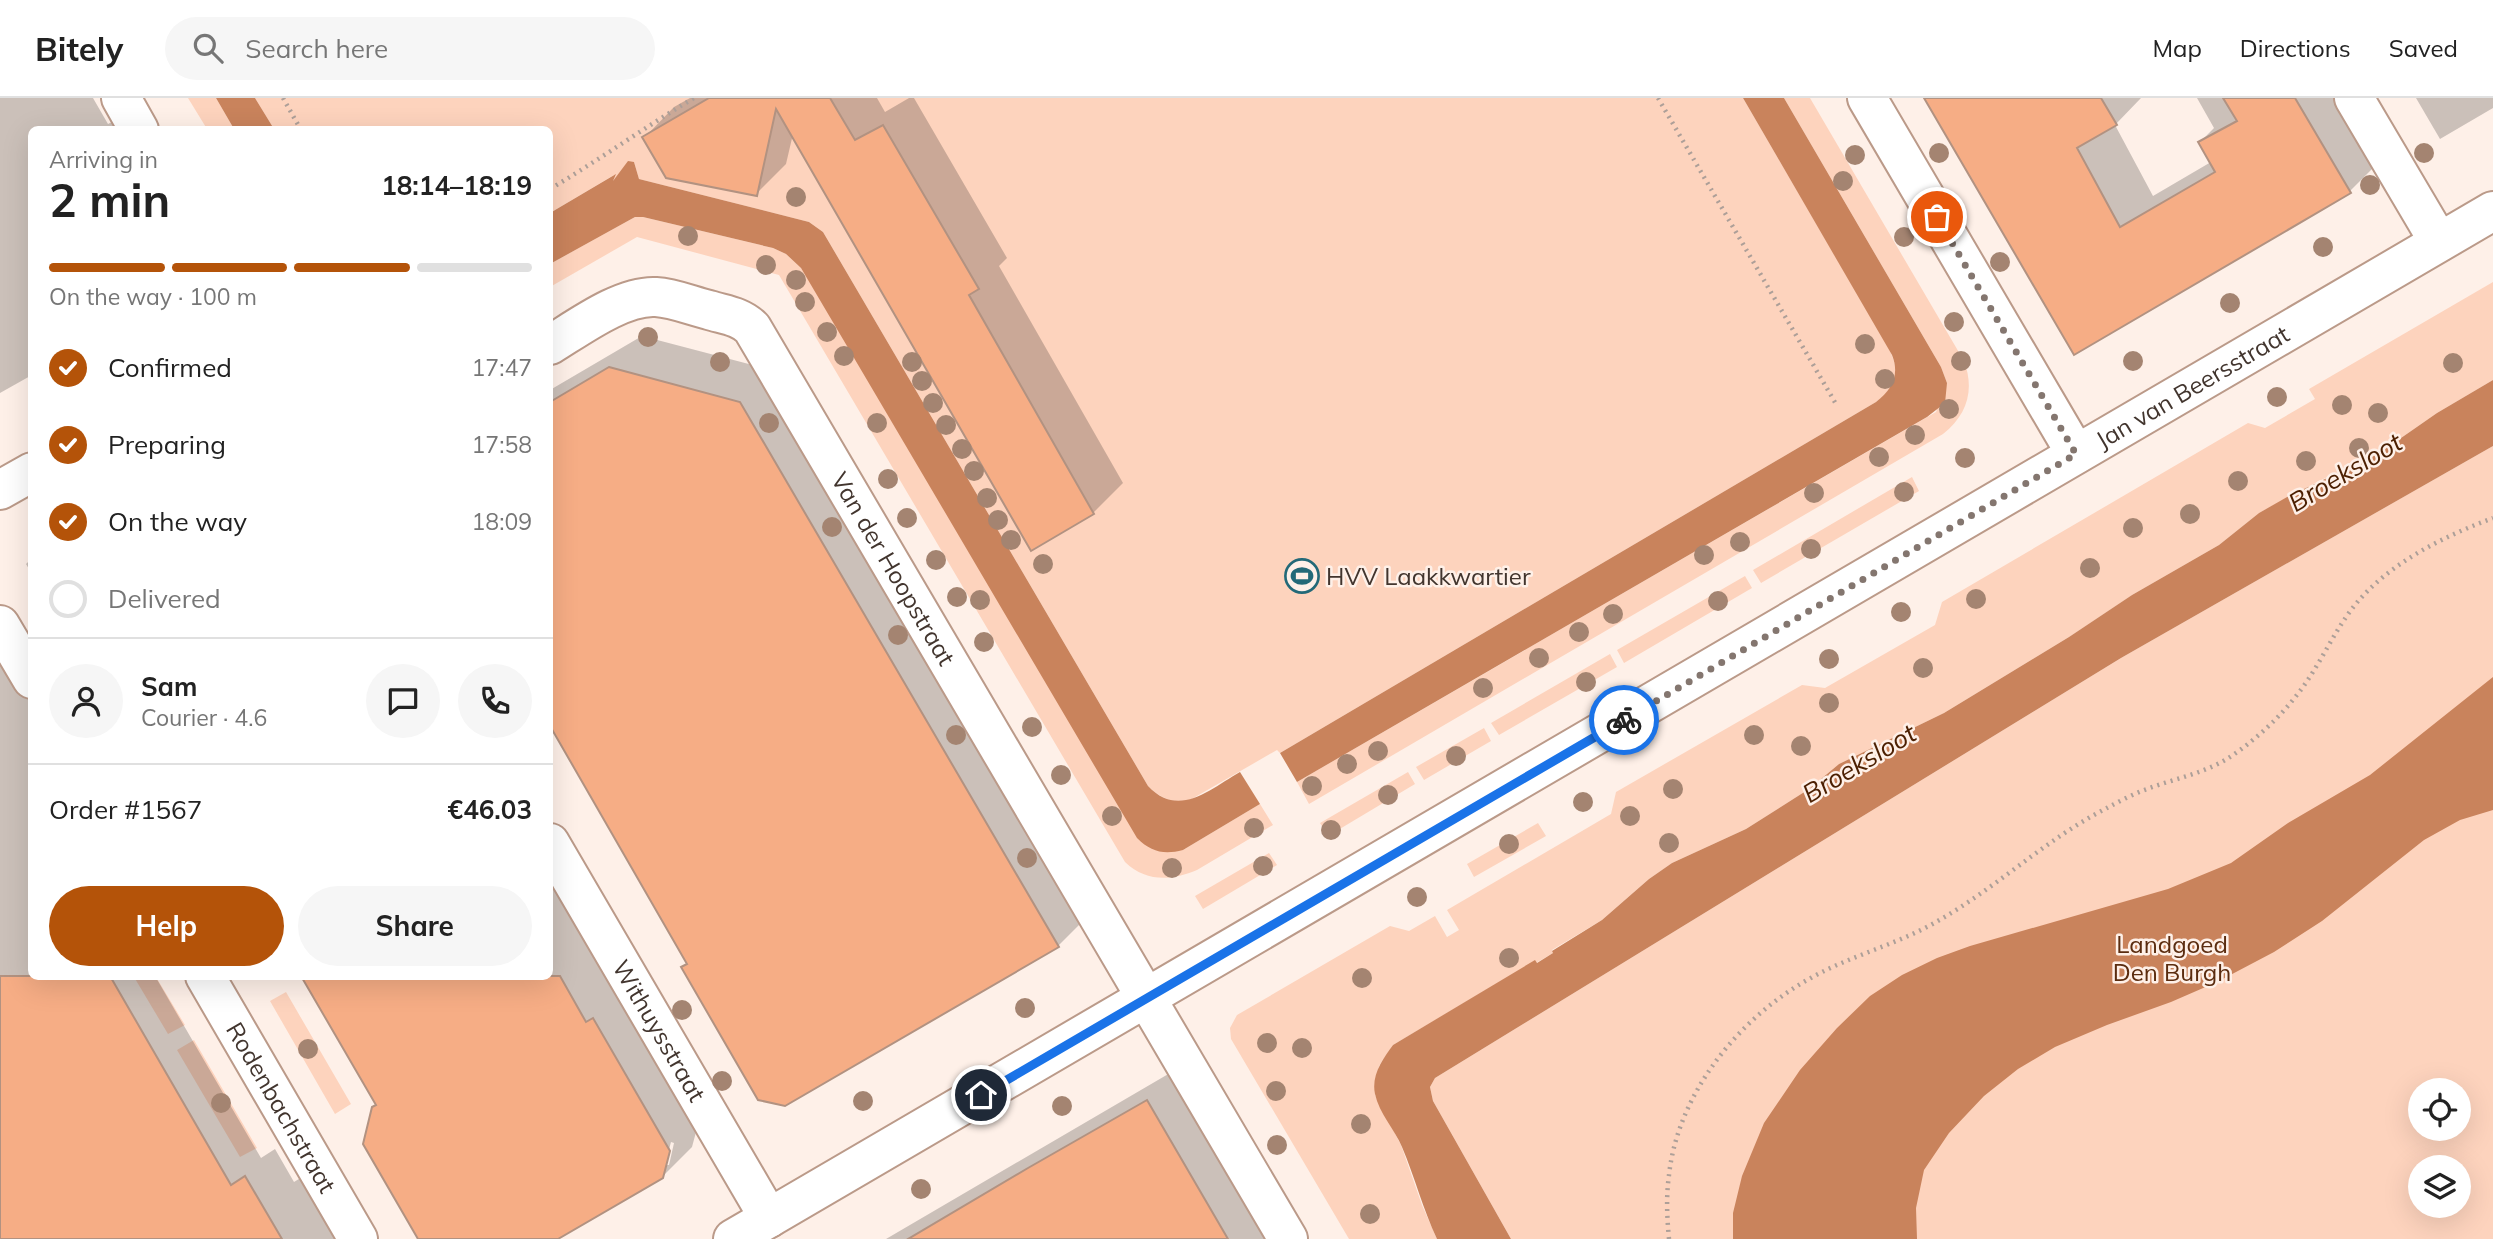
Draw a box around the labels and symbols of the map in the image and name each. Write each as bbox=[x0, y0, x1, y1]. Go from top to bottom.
pin bbox=[1907, 187, 1967, 247]
street label: Jan van Beersstraat bbox=[2090, 318, 2294, 455]
water label: Broeksloot bbox=[2282, 425, 2409, 519]
street label: Van der Hoopstraat bbox=[825, 467, 962, 671]
sports icon: HVV Laakkwartier bbox=[1283, 557, 1321, 595]
place label: HVV Laakkwartier bbox=[1326, 561, 1531, 591]
courier bbox=[1589, 685, 1659, 755]
water label: Broeksloot bbox=[1796, 716, 1923, 810]
park label: Landgoed Den Burgh bbox=[2113, 929, 2231, 987]
street label: Withuysstraat bbox=[606, 954, 713, 1107]
street label: Rodenbachstraat bbox=[220, 1017, 343, 1198]
pin bbox=[951, 1065, 1011, 1125]

